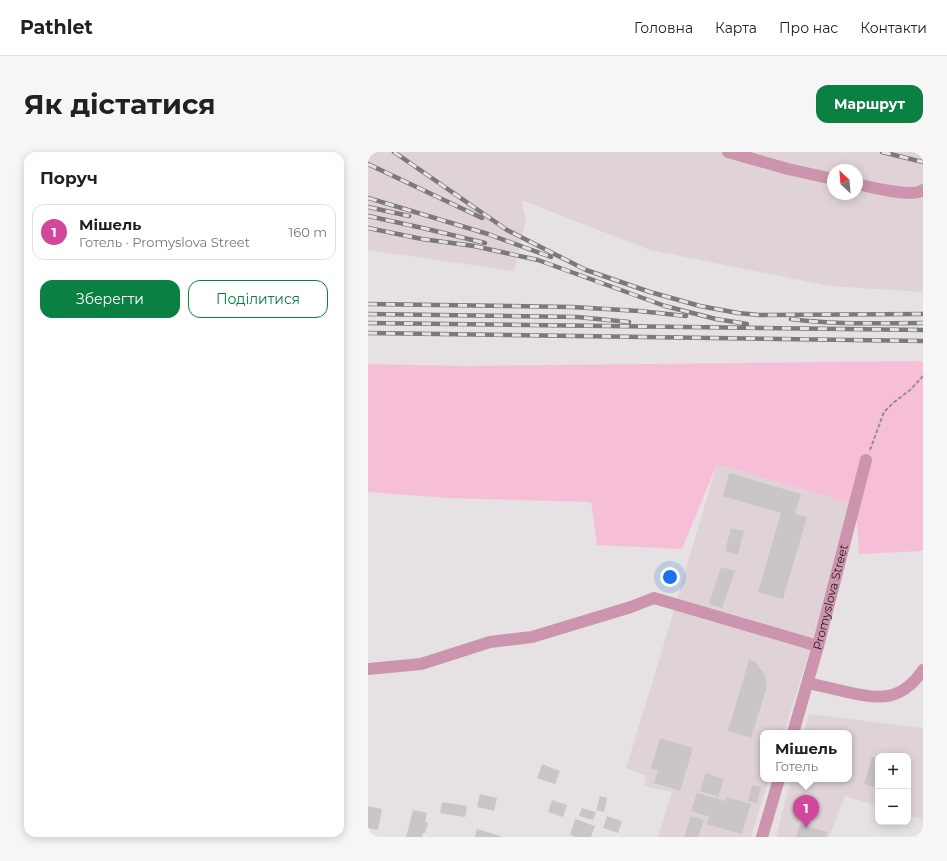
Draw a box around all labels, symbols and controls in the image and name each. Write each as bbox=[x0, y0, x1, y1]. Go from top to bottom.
text: Pathlet bbox=[20, 16, 93, 39]
text: Головна bbox=[634, 19, 693, 37]
text: Карта bbox=[715, 19, 757, 37]
text: Про нас bbox=[779, 19, 838, 37]
text: Контакти bbox=[860, 19, 927, 37]
button: Маршрут bbox=[816, 85, 923, 123]
text: Як дістатися bbox=[24, 87, 216, 121]
north arrow bbox=[827, 164, 863, 200]
text: Поруч bbox=[40, 168, 98, 188]
text: Мішель bbox=[79, 215, 141, 234]
text: 1 bbox=[51, 224, 57, 240]
text: 160 m bbox=[289, 224, 327, 240]
text: Готель · Promyslova Street bbox=[79, 234, 250, 250]
button: Зберегти bbox=[40, 280, 180, 318]
button: Поділитися bbox=[188, 280, 328, 318]
street label: Promyslova Street bbox=[809, 542, 851, 652]
your location bbox=[660, 567, 680, 587]
popup bbox=[760, 730, 852, 782]
text: Мішель bbox=[775, 739, 837, 758]
map controls bbox=[875, 753, 911, 825]
button: + bbox=[875, 753, 911, 789]
text: Готель bbox=[775, 758, 818, 774]
button: − bbox=[875, 789, 911, 825]
pin: 1 bbox=[793, 795, 819, 828]

